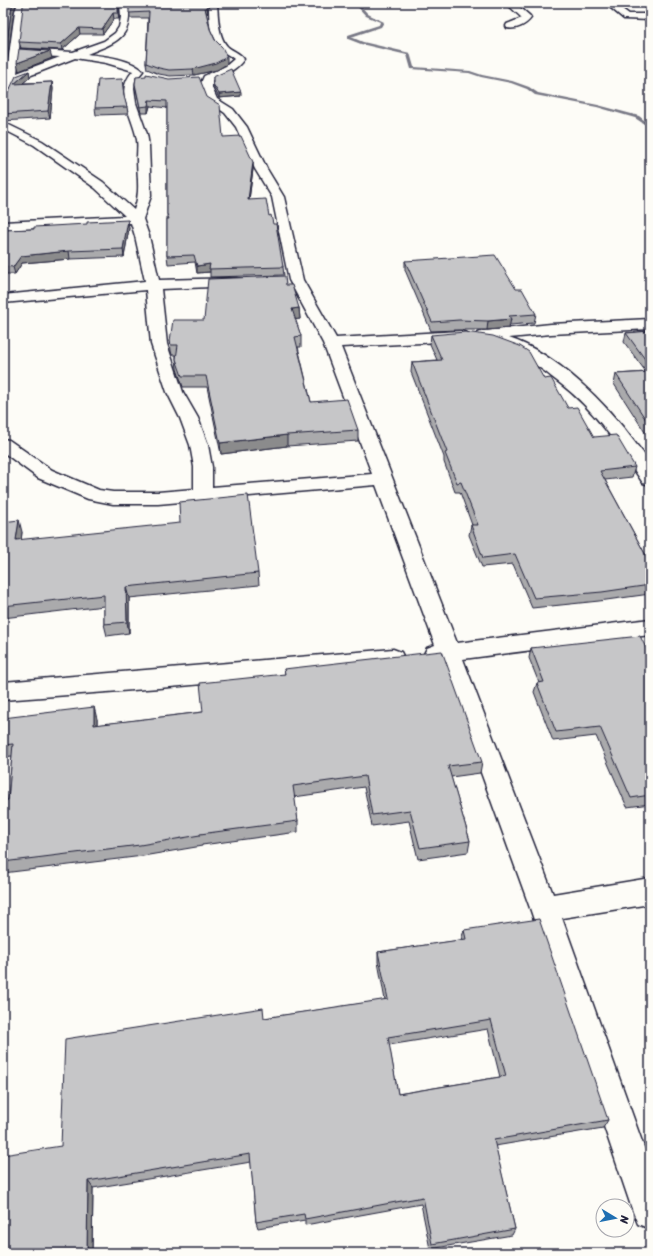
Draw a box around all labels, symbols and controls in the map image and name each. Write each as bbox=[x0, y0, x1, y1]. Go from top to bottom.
north arrow bbox=[595, 1198, 635, 1238]
text: N bbox=[614, 1213, 635, 1225]

